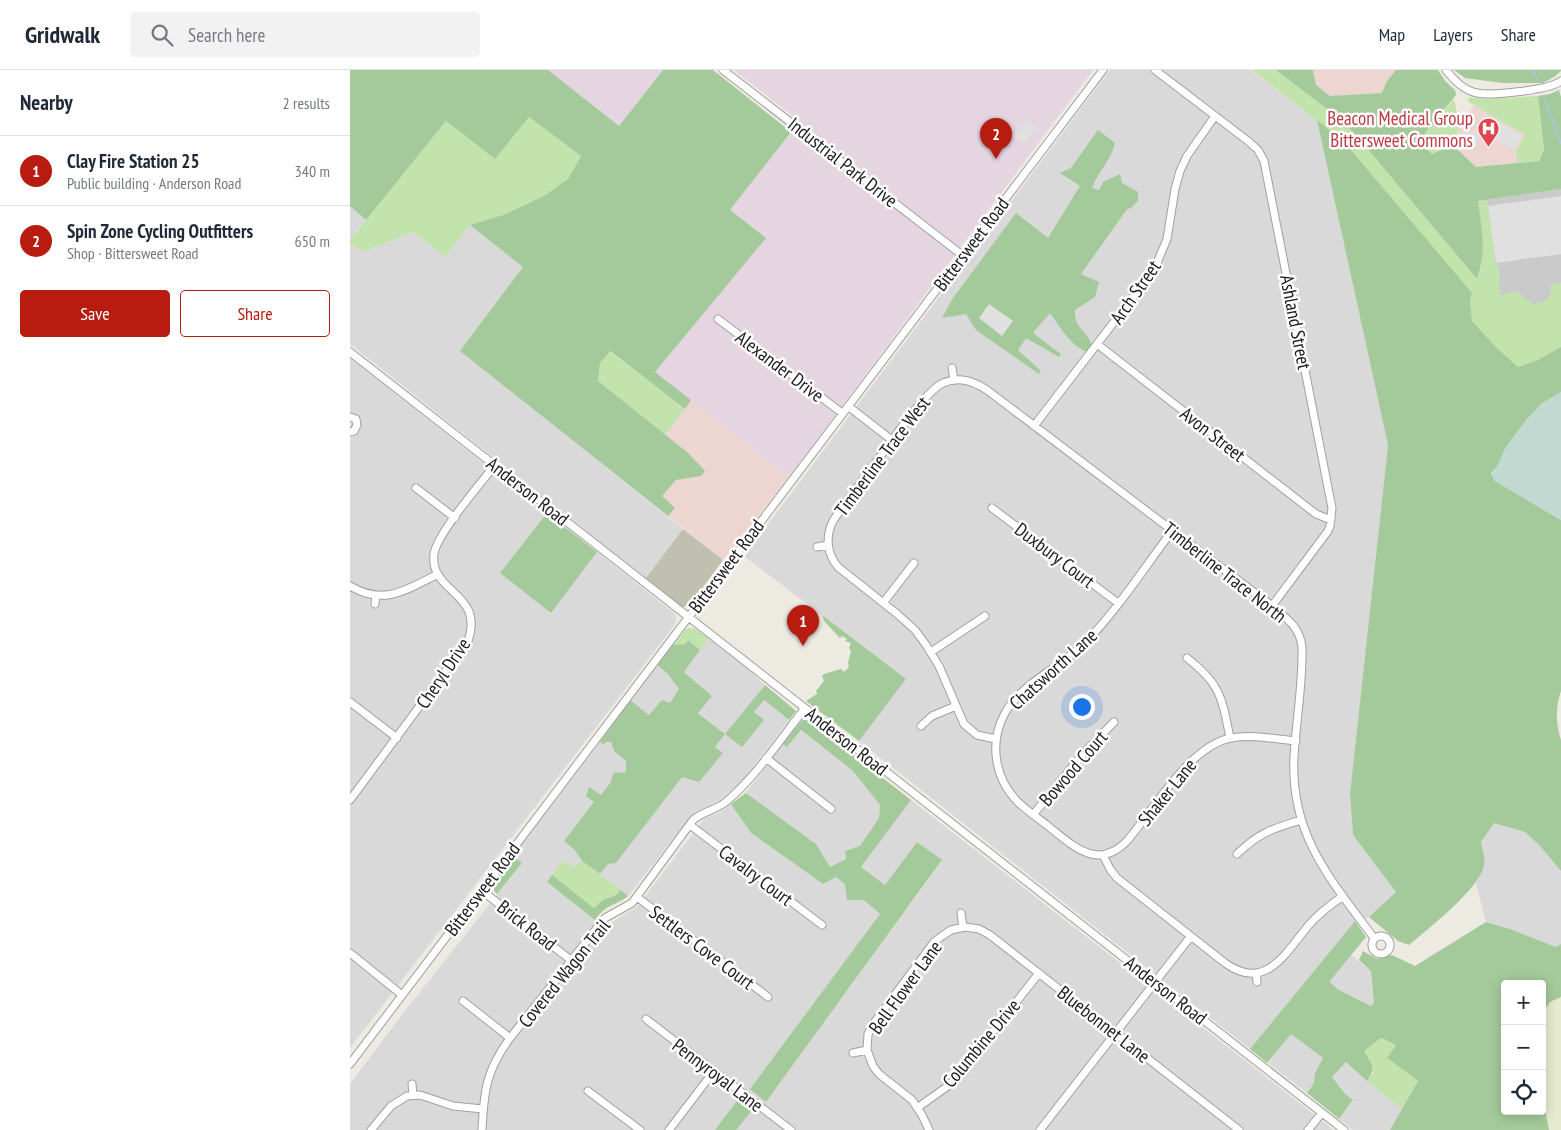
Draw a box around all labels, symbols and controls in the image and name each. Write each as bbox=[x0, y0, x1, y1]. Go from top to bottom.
search box bbox=[130, 12, 480, 57]
text: Gridwalk bbox=[25, 19, 100, 50]
icon: search bbox=[148, 21, 176, 49]
text: Search here bbox=[188, 23, 265, 47]
text: Map bbox=[1379, 23, 1405, 46]
text: Layers bbox=[1433, 23, 1473, 46]
text: Share bbox=[1501, 23, 1536, 46]
text: Nearby bbox=[20, 89, 73, 116]
text: 2 results bbox=[283, 93, 330, 113]
place label: Beacon Medical Group Bittersweet Commons bbox=[1327, 106, 1473, 152]
street label: Industrial Park Drive bbox=[783, 112, 903, 212]
hospital icon: Beacon Medical Group Bittersweet Commons bbox=[1477, 117, 1501, 148]
pin: 2 bbox=[980, 118, 1012, 159]
text: Clay Fire Station 25 bbox=[67, 149, 199, 173]
text: 1 bbox=[32, 161, 40, 181]
text: 340 m bbox=[295, 161, 330, 181]
text: Public building · Anderson Road bbox=[67, 173, 241, 193]
street label: Bittersweet Road bbox=[928, 192, 1014, 296]
text: Spin Zone Cycling Outfitters bbox=[67, 219, 253, 243]
text: 2 bbox=[32, 231, 40, 251]
text: 650 m bbox=[295, 231, 330, 251]
text: Shop · Bittersweet Road bbox=[67, 243, 199, 263]
street label: Arch Street bbox=[1104, 255, 1166, 329]
street label: Ashland Street bbox=[1275, 273, 1317, 372]
button: Save bbox=[20, 290, 170, 337]
button: Share bbox=[180, 290, 330, 337]
street label: Alexander Drive bbox=[731, 325, 829, 407]
street label: Timberline Trace West bbox=[829, 391, 935, 521]
street label: Avon Street bbox=[1176, 401, 1251, 467]
street label: Anderson Road bbox=[482, 451, 574, 531]
street label: Bittersweet Road bbox=[683, 514, 769, 618]
street label: Timberline Trace North bbox=[1158, 516, 1292, 628]
street label: Duxbury Court bbox=[1010, 517, 1100, 593]
pin: 1 bbox=[787, 605, 819, 646]
street label: Chatsworth Lane bbox=[1004, 623, 1102, 715]
street label: Cheryl Drive bbox=[411, 633, 475, 713]
your location bbox=[1069, 694, 1095, 720]
street label: Anderson Road bbox=[801, 701, 893, 781]
street label: Bowood Court bbox=[1034, 725, 1113, 811]
street label: Shaker Lane bbox=[1133, 753, 1202, 831]
street label: Bittersweet Road bbox=[439, 837, 525, 941]
street label: Cavalry Court bbox=[714, 839, 798, 911]
street label: Brick Road bbox=[493, 894, 561, 956]
street label: Settlers Cove Court bbox=[645, 900, 760, 995]
street label: Covered Wagon Trail bbox=[513, 913, 615, 1032]
street label: Bell Flower Lane bbox=[863, 936, 947, 1038]
street label: Anderson Road bbox=[1120, 950, 1212, 1030]
street label: Bluebonnet Lane bbox=[1053, 980, 1155, 1068]
map controls bbox=[1501, 980, 1546, 1115]
button: + bbox=[1501, 980, 1546, 1025]
street label: Columbine Drive bbox=[937, 994, 1025, 1092]
button: − bbox=[1501, 1025, 1546, 1070]
street label: Pennyroyal Lane bbox=[668, 1033, 768, 1117]
button: locate bbox=[1501, 1070, 1546, 1115]

